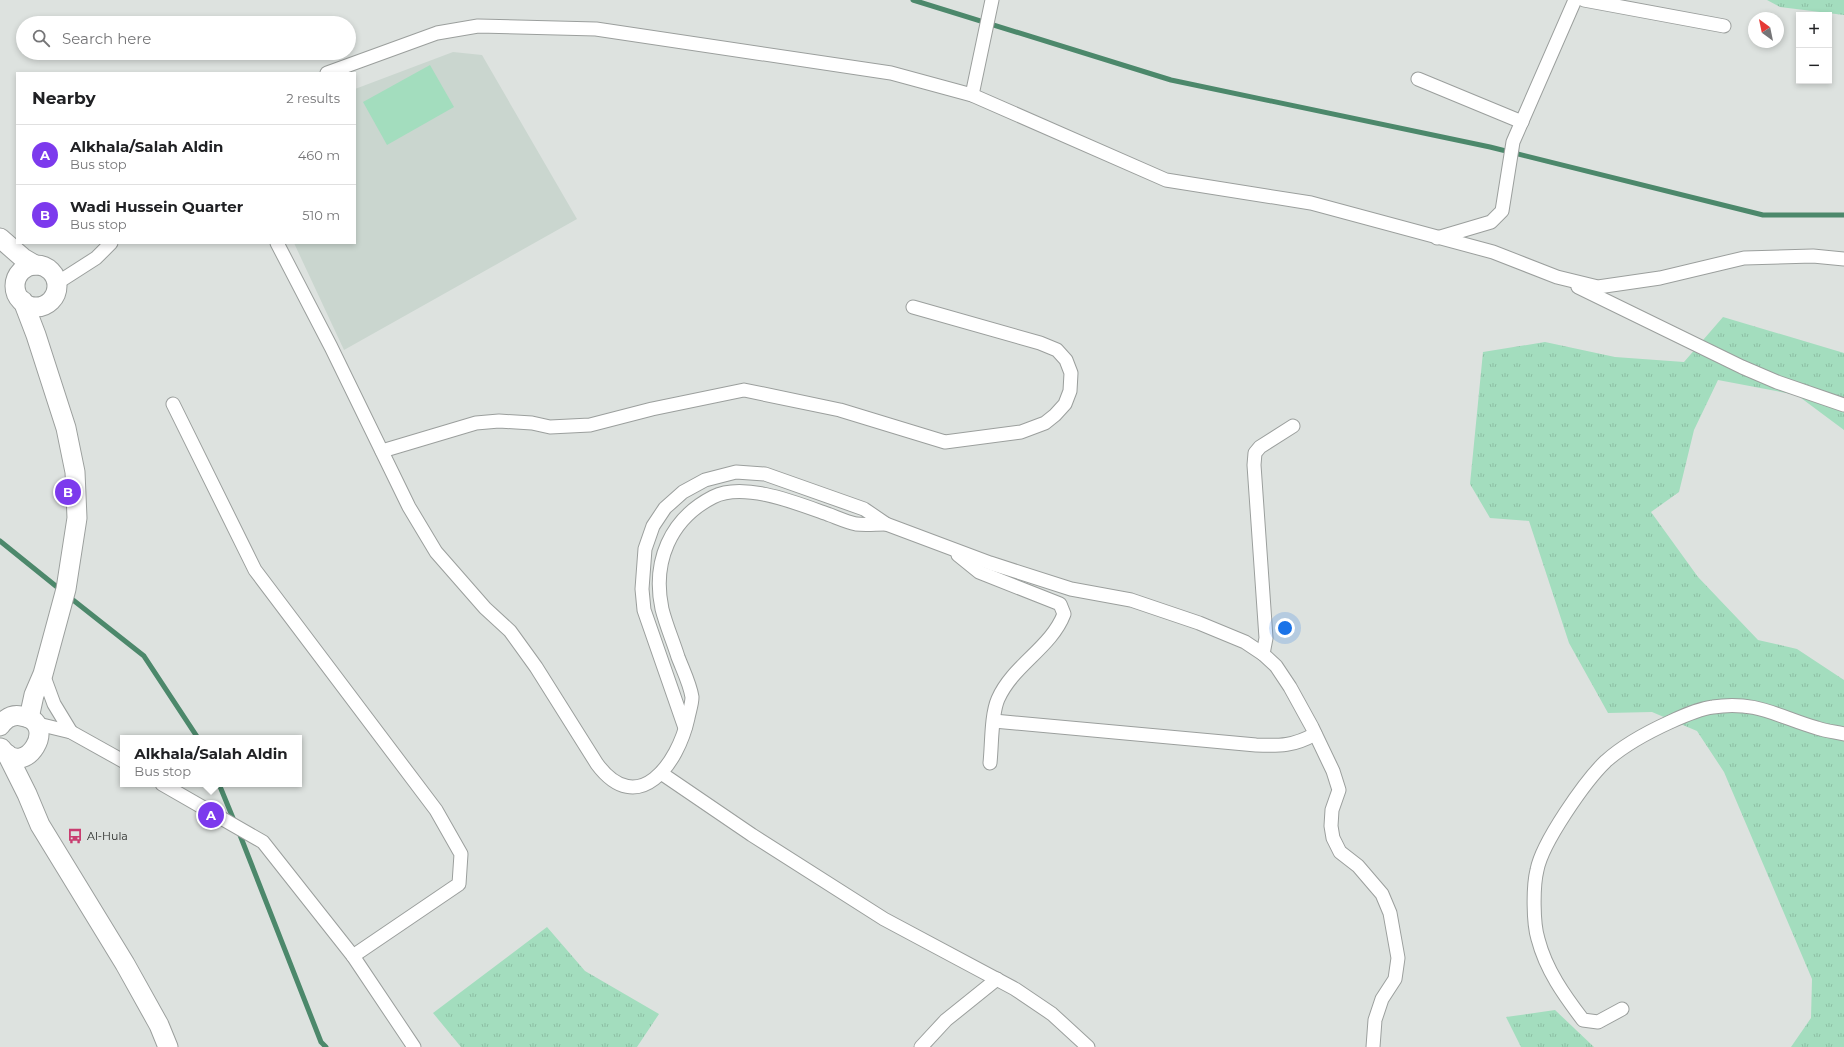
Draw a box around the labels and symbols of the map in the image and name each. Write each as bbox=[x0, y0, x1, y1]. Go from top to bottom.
north arrow bbox=[1748, 12, 1784, 48]
pin: B bbox=[55, 477, 81, 507]
your location bbox=[1275, 618, 1295, 638]
pin: A bbox=[198, 800, 224, 830]
bus stop icon: Al-Hula bbox=[66, 827, 84, 845]
place label: Al-Hula bbox=[87, 829, 128, 843]

